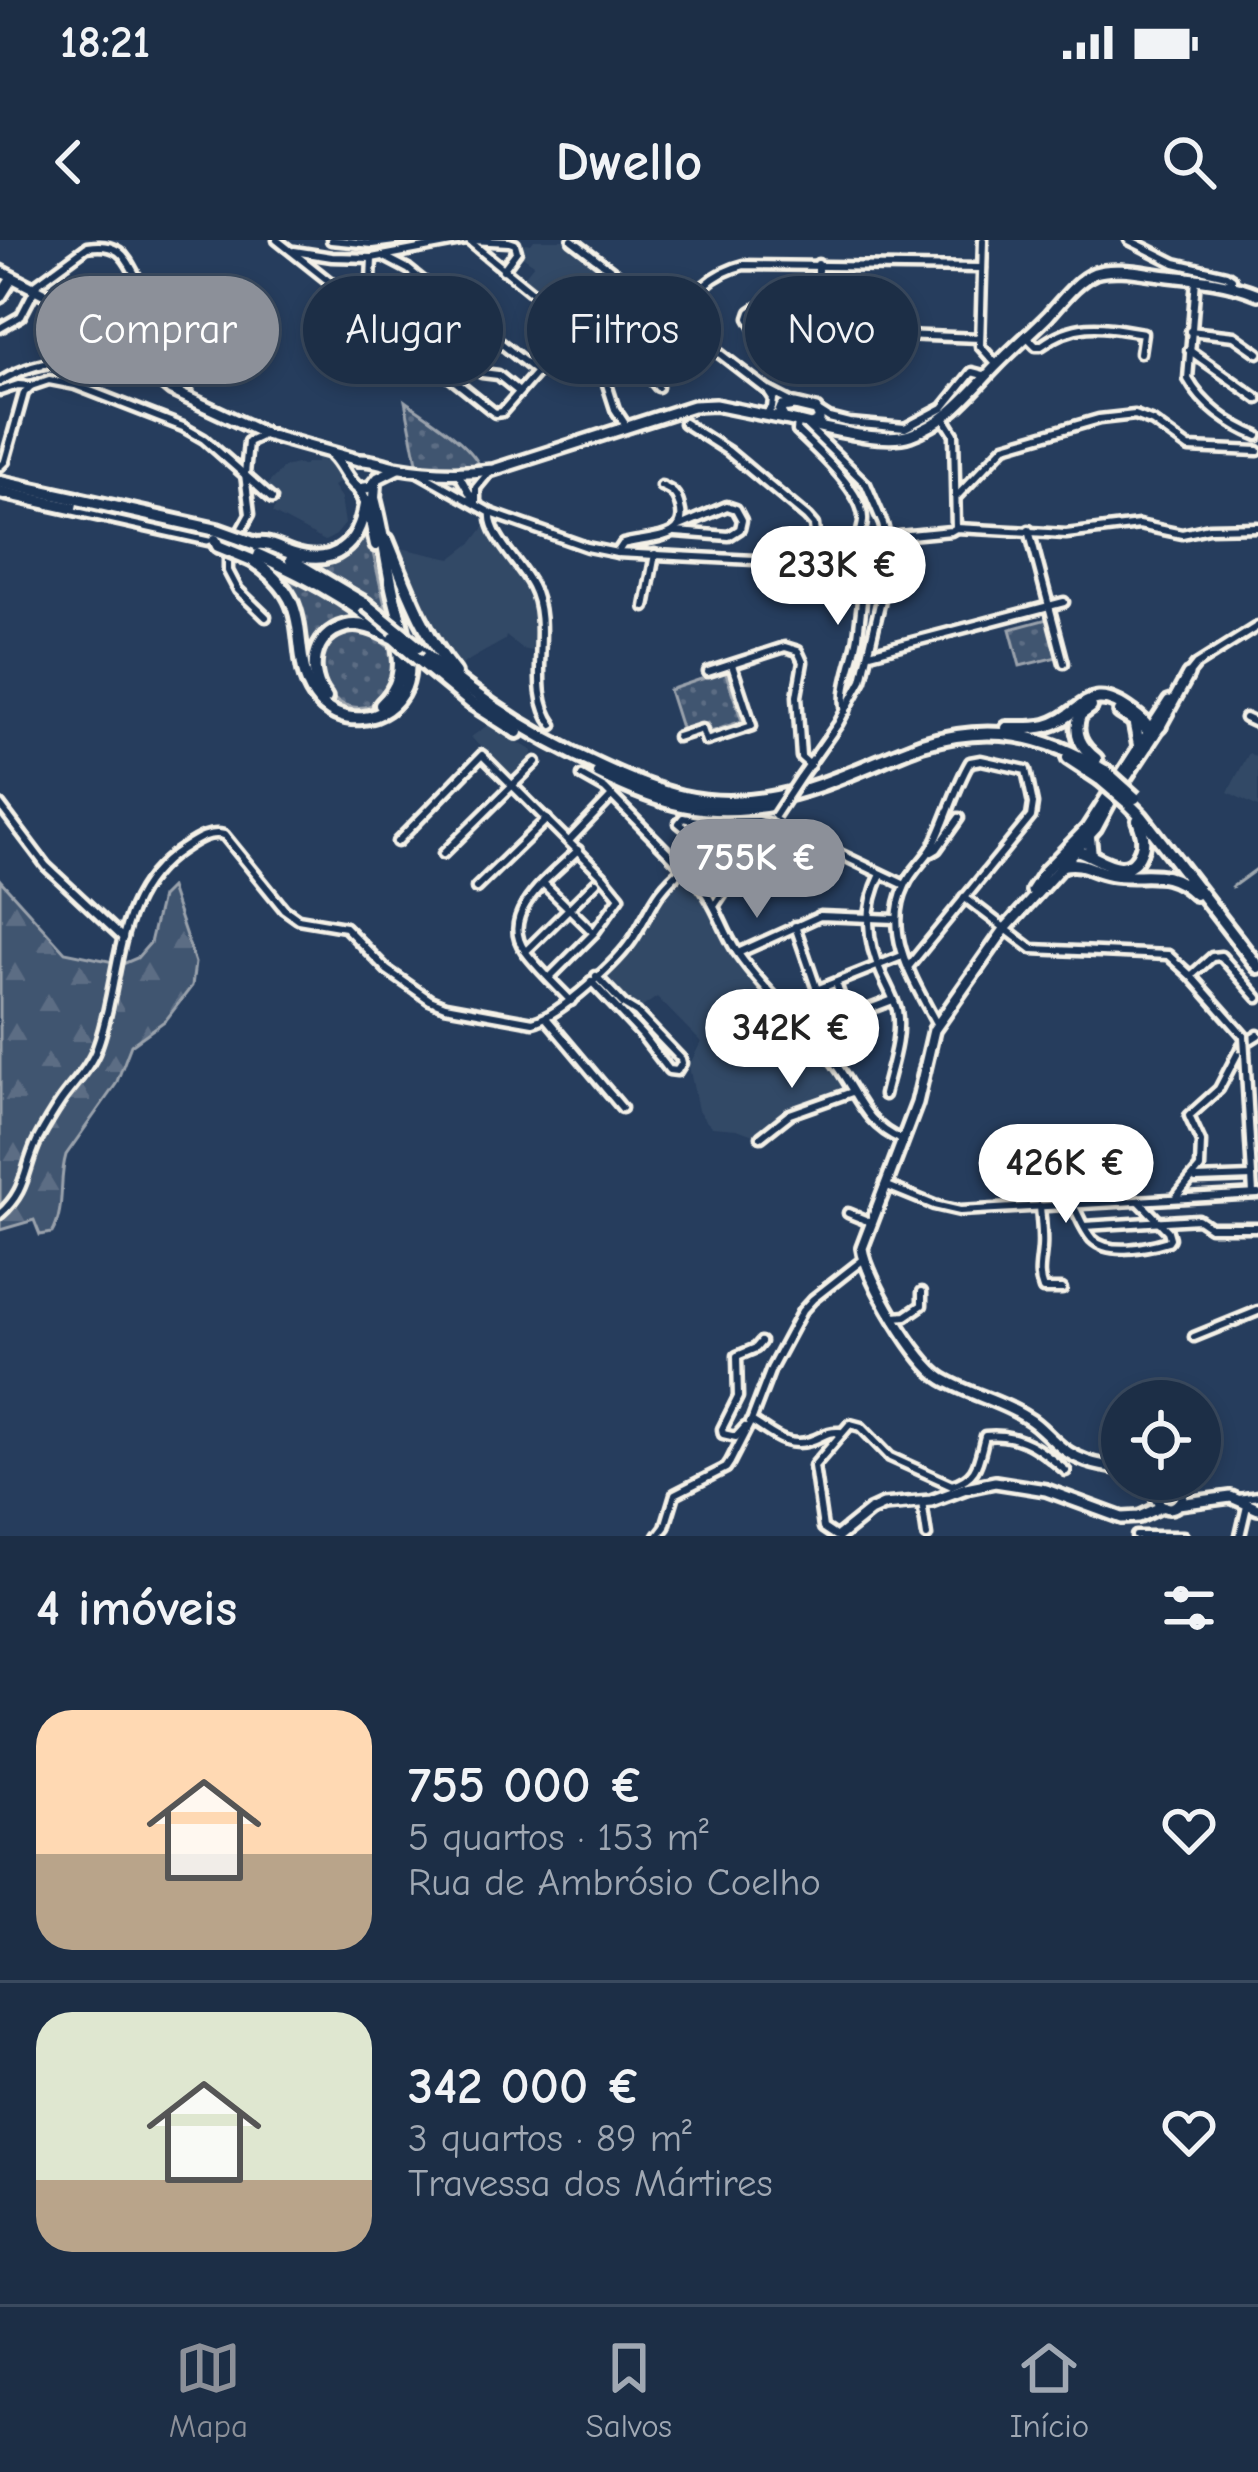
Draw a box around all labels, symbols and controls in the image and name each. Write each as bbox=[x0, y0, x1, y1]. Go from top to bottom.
text: 18:21 bbox=[60, 16, 150, 68]
icon: back bbox=[36, 129, 102, 195]
icon: search bbox=[1156, 129, 1222, 195]
text: Dwello bbox=[555, 131, 703, 194]
chip: Comprar bbox=[36, 276, 279, 384]
chip: Alugar bbox=[303, 276, 503, 384]
chip: Filtros bbox=[527, 276, 721, 384]
chip: Novo bbox=[745, 276, 918, 384]
pin: 233K € bbox=[740, 526, 936, 628]
text: 233K € bbox=[778, 542, 898, 587]
pin: 755K € bbox=[659, 819, 855, 921]
text: 755K € bbox=[696, 835, 818, 880]
pin: 342K € bbox=[694, 989, 890, 1091]
text: 342K € bbox=[732, 1005, 852, 1050]
pin: 426K € bbox=[968, 1124, 1164, 1226]
text: 426K € bbox=[1006, 1140, 1126, 1185]
map controls bbox=[1101, 1380, 1221, 1500]
button: locate bbox=[1101, 1380, 1221, 1500]
icon: filters bbox=[1156, 1575, 1222, 1641]
text: 4 imóveis bbox=[36, 1579, 237, 1638]
text: 755 000 € bbox=[408, 1756, 644, 1815]
icon: home bbox=[132, 1758, 276, 1902]
icon: heart bbox=[1156, 1797, 1222, 1863]
text: 5 quartos · 153 m² bbox=[408, 1815, 709, 1860]
text: Rua de Ambrósio Coelho bbox=[408, 1860, 821, 1905]
text: 342 000 € bbox=[408, 2057, 641, 2116]
icon: home bbox=[132, 2060, 276, 2204]
icon: heart bbox=[1156, 2099, 1222, 2165]
text: 3 quartos · 89 m² bbox=[408, 2116, 692, 2161]
text: Travessa dos Mártires bbox=[408, 2161, 773, 2206]
tab: Mapa bbox=[169, 2335, 248, 2445]
tab: Salvos bbox=[586, 2335, 672, 2445]
tab: Início bbox=[1010, 2335, 1089, 2445]

